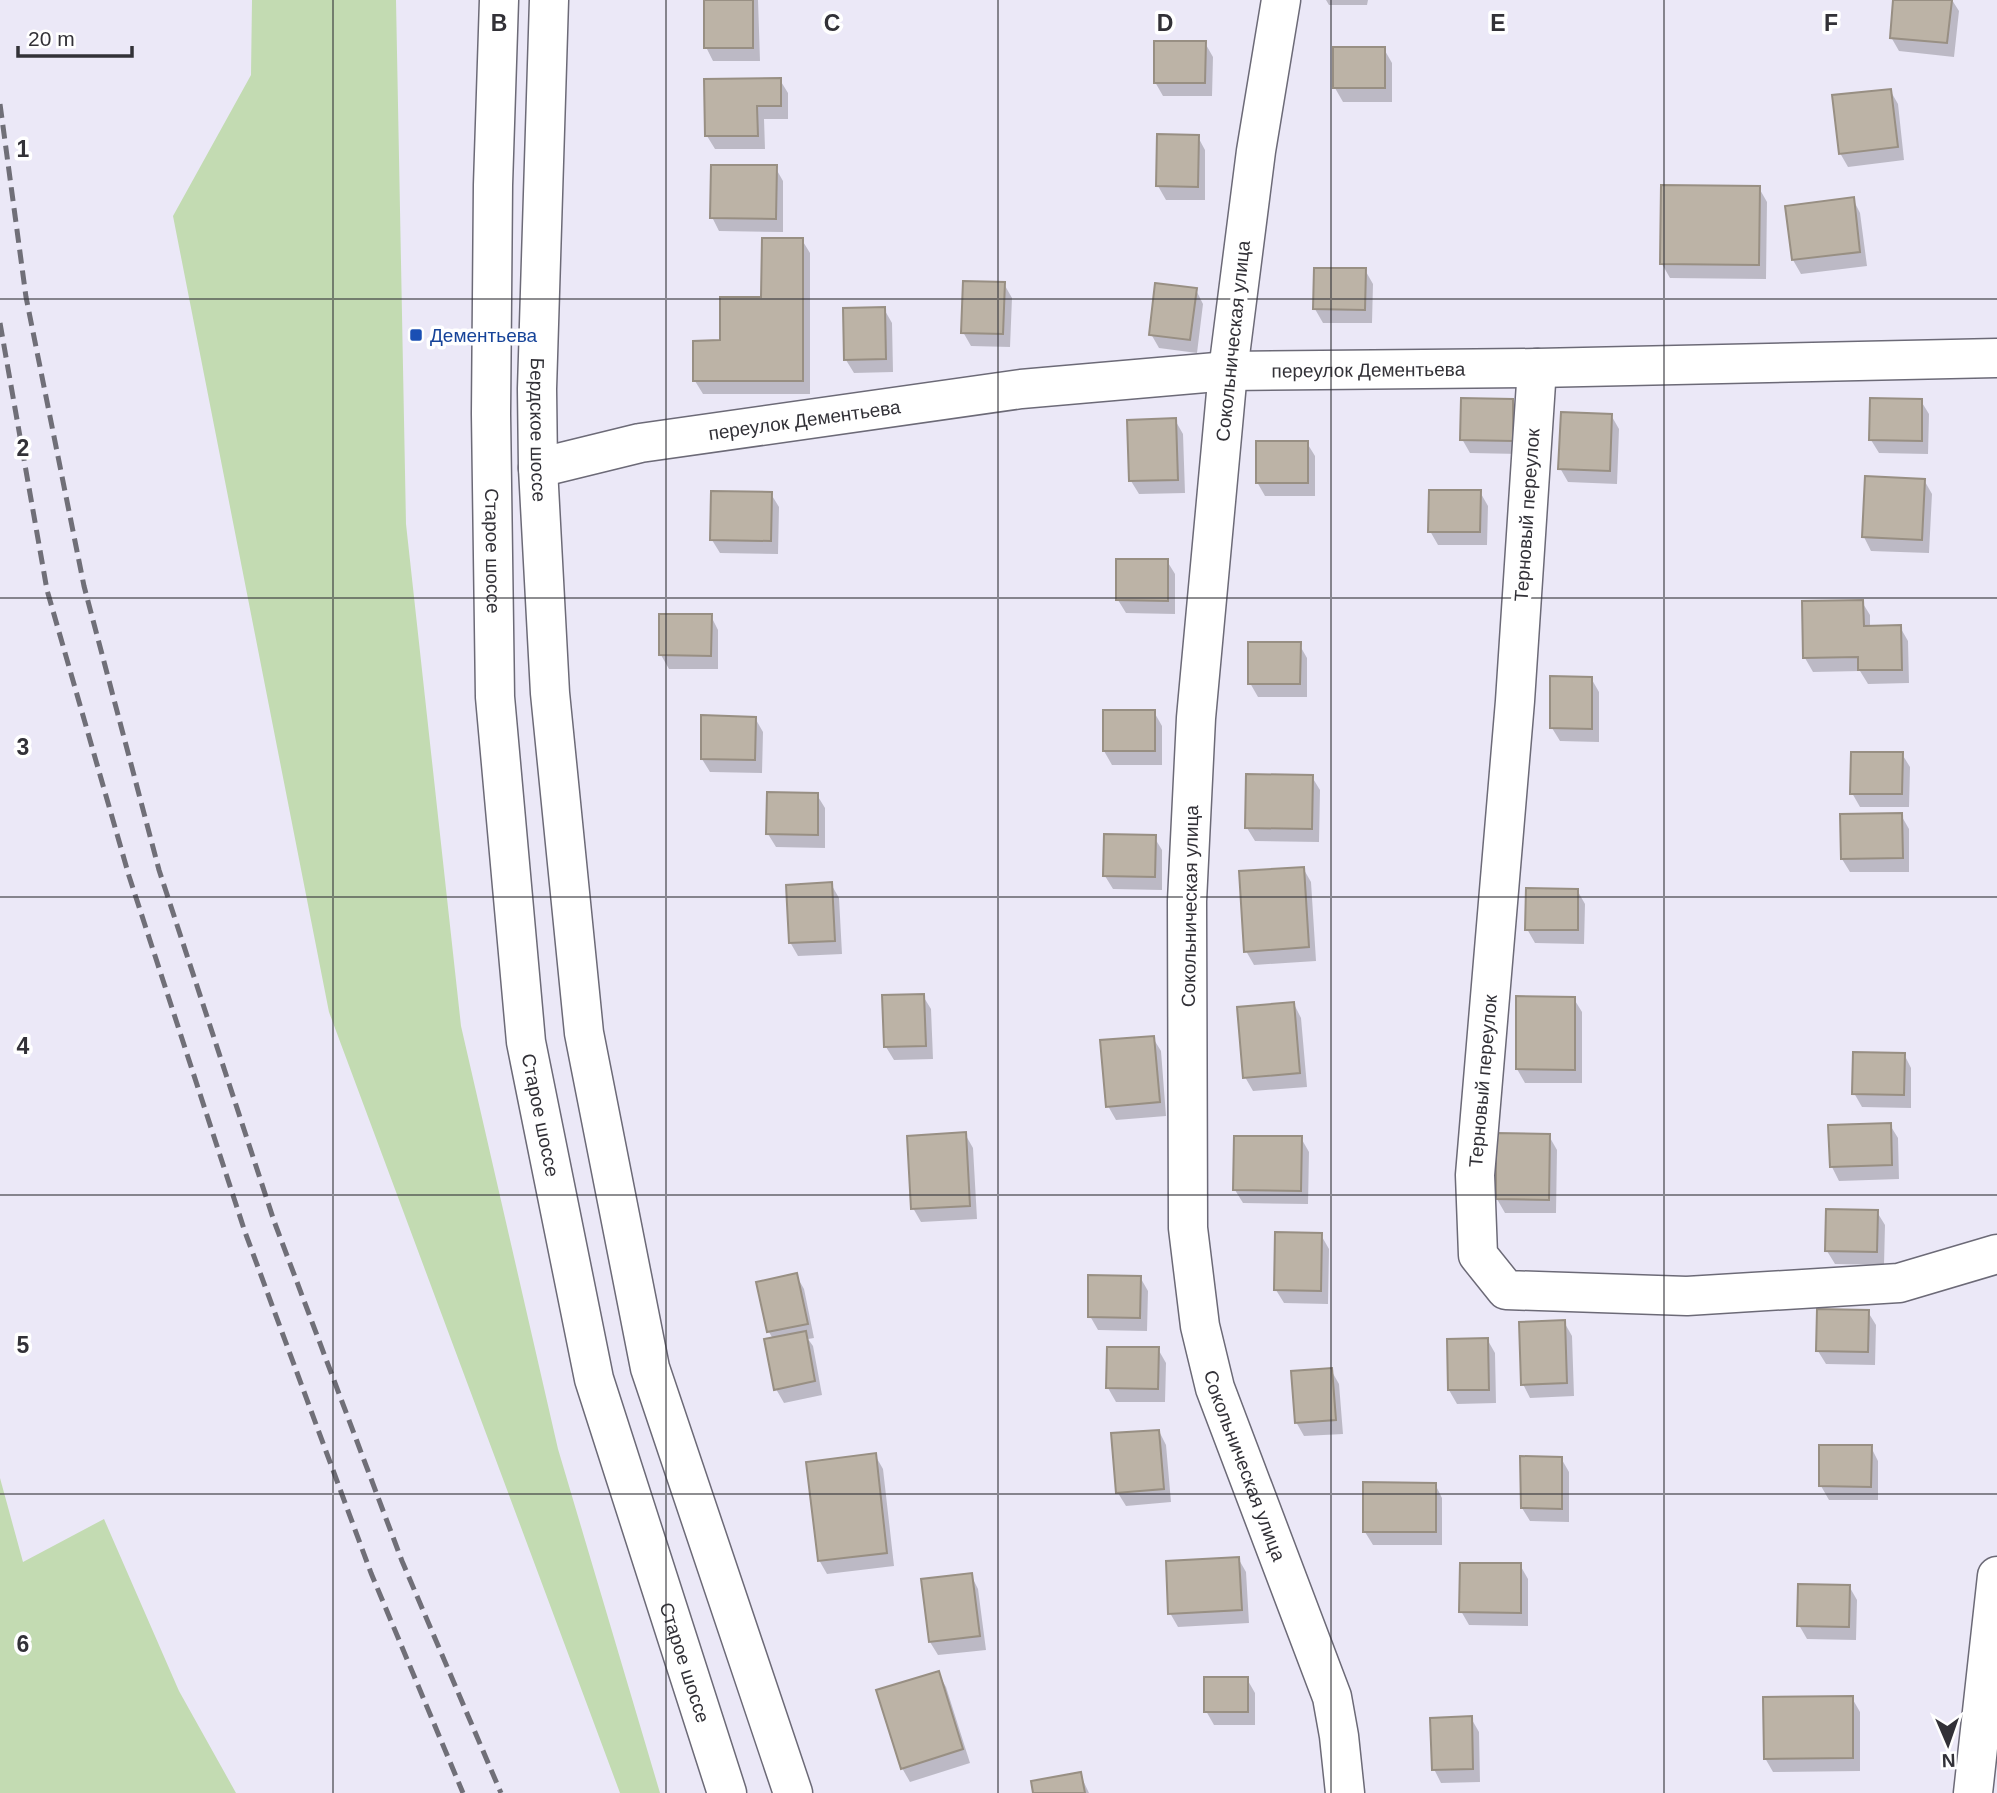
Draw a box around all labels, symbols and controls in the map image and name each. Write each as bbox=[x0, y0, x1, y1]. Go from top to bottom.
text: B bbox=[491, 10, 507, 36]
text: C bbox=[824, 10, 840, 36]
text: D bbox=[1157, 10, 1173, 36]
text: E bbox=[1490, 10, 1506, 36]
text: F bbox=[1824, 10, 1838, 36]
scale bar bbox=[18, 14, 131, 58]
text: 20 m bbox=[28, 27, 75, 50]
text: 1 bbox=[17, 136, 30, 162]
street label: Сокольническая улица bbox=[1212, 239, 1254, 443]
place label: Дементьева bbox=[430, 325, 538, 346]
marker: Дементьева bbox=[408, 327, 424, 343]
street label: Бердское шоссе bbox=[526, 357, 550, 502]
street label: переулок Дементьева bbox=[1271, 358, 1466, 381]
street label: переулок Дементьева bbox=[707, 396, 902, 444]
street label: Терновый переулок bbox=[1510, 427, 1544, 602]
text: 2 bbox=[17, 435, 29, 461]
street label: Старое шоссе bbox=[482, 488, 504, 614]
text: 3 bbox=[17, 734, 29, 760]
street label: Сокольническая улица bbox=[1178, 804, 1202, 1007]
street label: Терновый переулок bbox=[1465, 993, 1501, 1168]
text: 4 bbox=[17, 1033, 30, 1059]
street label: Старое шоссе bbox=[518, 1052, 563, 1178]
text: 5 bbox=[17, 1332, 30, 1358]
street label: Сокольническая улица bbox=[1201, 1368, 1290, 1564]
street label: Старое шоссе bbox=[656, 1600, 714, 1725]
text: 6 bbox=[17, 1631, 29, 1657]
north arrow bbox=[1913, 1709, 1983, 1779]
text: N bbox=[1941, 1750, 1956, 1771]

